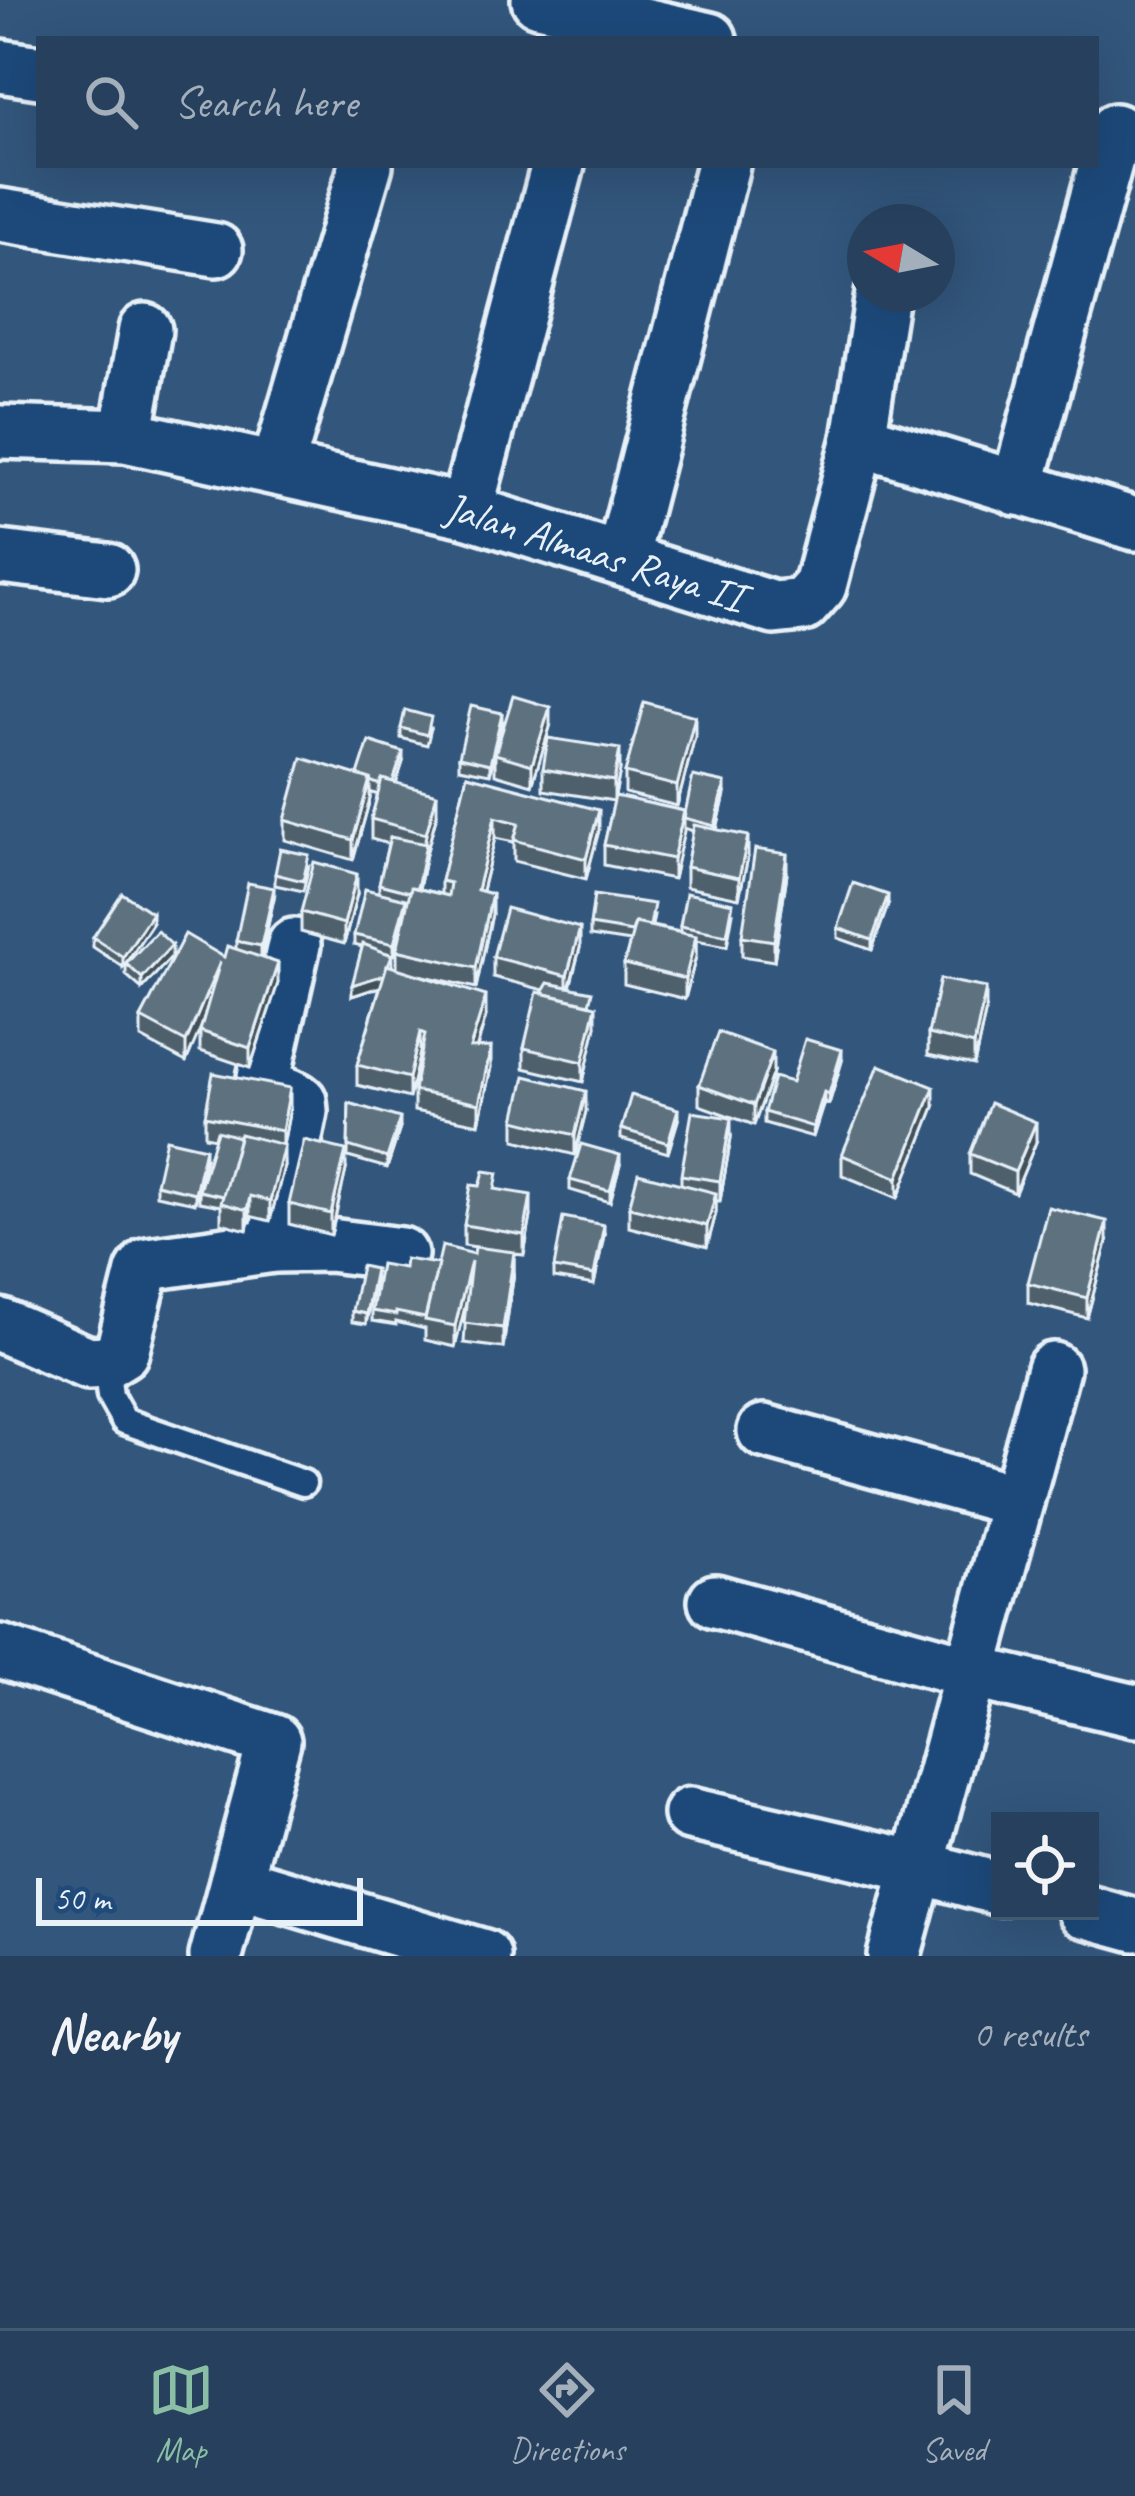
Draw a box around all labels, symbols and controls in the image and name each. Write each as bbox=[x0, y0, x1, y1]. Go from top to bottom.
search box bbox=[36, 36, 1099, 168]
icon: search bbox=[78, 69, 144, 135]
text: Search here bbox=[174, 74, 357, 131]
north arrow bbox=[847, 204, 955, 312]
street label: Jalan Almaas Raya II bbox=[438, 480, 759, 626]
map controls bbox=[991, 1812, 1099, 1920]
button: locate bbox=[991, 1812, 1099, 1920]
scale bar bbox=[36, 1872, 363, 1925]
text: 50 m bbox=[54, 1878, 110, 1920]
text: Nearby bbox=[48, 2002, 176, 2066]
text: 0 results bbox=[973, 2010, 1087, 2059]
tab: Map bbox=[148, 2357, 214, 2471]
tab: Directions bbox=[510, 2357, 625, 2471]
tab: Saved bbox=[921, 2357, 987, 2471]

